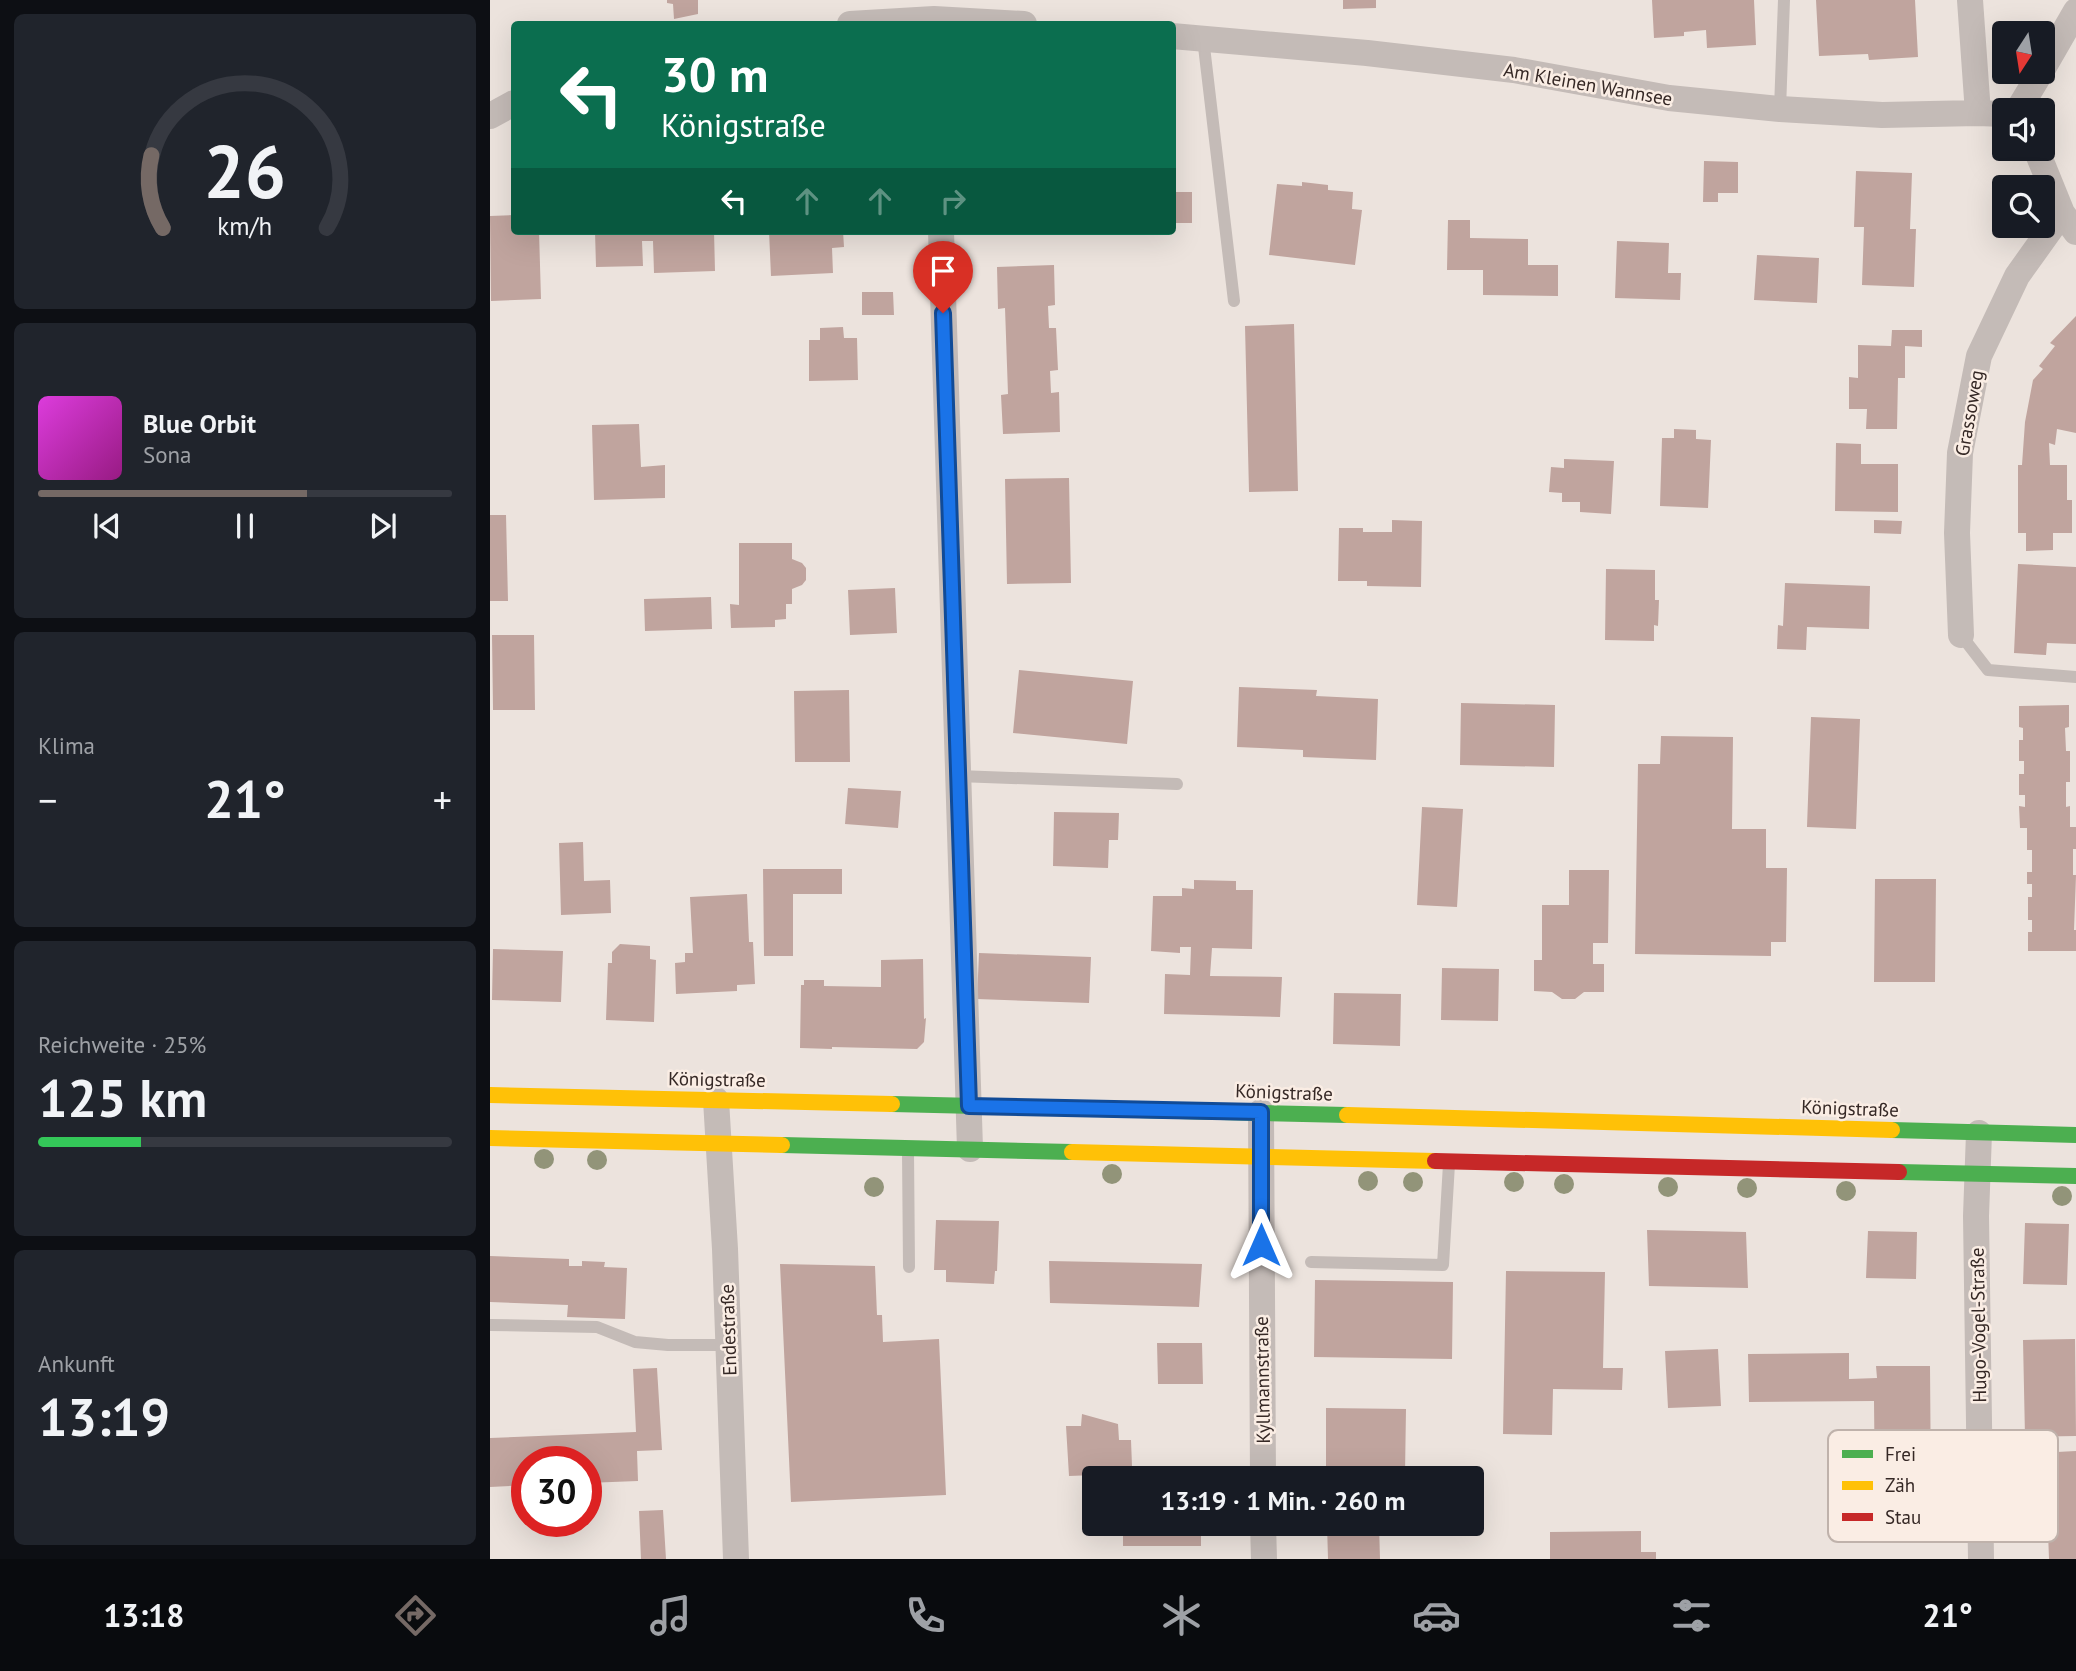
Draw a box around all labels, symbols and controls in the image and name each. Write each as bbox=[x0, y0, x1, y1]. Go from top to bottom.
north arrow bbox=[1992, 21, 2054, 84]
map controls bbox=[1992, 21, 2055, 238]
text: 30 m bbox=[661, 42, 768, 106]
icon: left bbox=[546, 49, 637, 140]
street label: Am Kleinen Wannsee bbox=[1502, 57, 1674, 111]
button: sound bbox=[1992, 98, 2055, 161]
text: Königstraße bbox=[661, 104, 826, 146]
text: 26 bbox=[204, 124, 286, 218]
button: search bbox=[1992, 175, 2055, 238]
icon: left bbox=[715, 182, 753, 220]
icon: ahead bbox=[788, 182, 826, 220]
icon: ahead bbox=[861, 182, 899, 220]
icon: right bbox=[934, 182, 972, 220]
text: km/h bbox=[218, 209, 272, 241]
pin bbox=[913, 241, 973, 313]
icon: arrive bbox=[924, 252, 962, 290]
street label: Grassoweg bbox=[1950, 368, 1988, 458]
text: Blue Orbit bbox=[143, 407, 256, 440]
text: Sona bbox=[143, 440, 192, 469]
icon: previous bbox=[88, 507, 126, 545]
icon: pause bbox=[226, 507, 264, 545]
icon: next bbox=[364, 507, 402, 545]
text: Klima bbox=[38, 731, 95, 760]
text: 21° bbox=[204, 765, 286, 832]
text: − bbox=[38, 775, 57, 824]
text: + bbox=[433, 775, 452, 824]
text: Reichweite · 25% bbox=[38, 1030, 206, 1059]
text: 125 km bbox=[38, 1064, 207, 1131]
street label: Königstraße bbox=[668, 1066, 766, 1092]
street label: Königstraße bbox=[1235, 1078, 1333, 1106]
street label: Königstraße bbox=[1801, 1094, 1899, 1122]
position arrow bbox=[1224, 1208, 1298, 1282]
street label: Hugo-Vogel-Straße bbox=[1965, 1247, 1991, 1403]
street label: Endestraße bbox=[714, 1284, 742, 1376]
street label: Kyllmannstraße bbox=[1249, 1316, 1275, 1444]
text: Ankunft bbox=[38, 1349, 115, 1378]
text: 13:19 bbox=[38, 1383, 170, 1450]
legend bbox=[1828, 1430, 2058, 1542]
text: Frei bbox=[1885, 1442, 1916, 1466]
speed limit sign: 30 bbox=[511, 1446, 602, 1537]
text: Zäh bbox=[1885, 1473, 1915, 1497]
text: 13:19 · 1 Min. · 260 m bbox=[1160, 1484, 1406, 1517]
text: Stau bbox=[1885, 1505, 1921, 1529]
icon: directions bbox=[391, 1591, 440, 1640]
icon: music bbox=[646, 1591, 695, 1640]
icon: phone bbox=[901, 1591, 950, 1640]
icon: climate bbox=[1157, 1591, 1206, 1640]
icon: car bbox=[1412, 1591, 1461, 1640]
icon: filters bbox=[1667, 1591, 1716, 1640]
text: 13:18 bbox=[103, 1594, 184, 1636]
text: 21° bbox=[1923, 1594, 1973, 1636]

